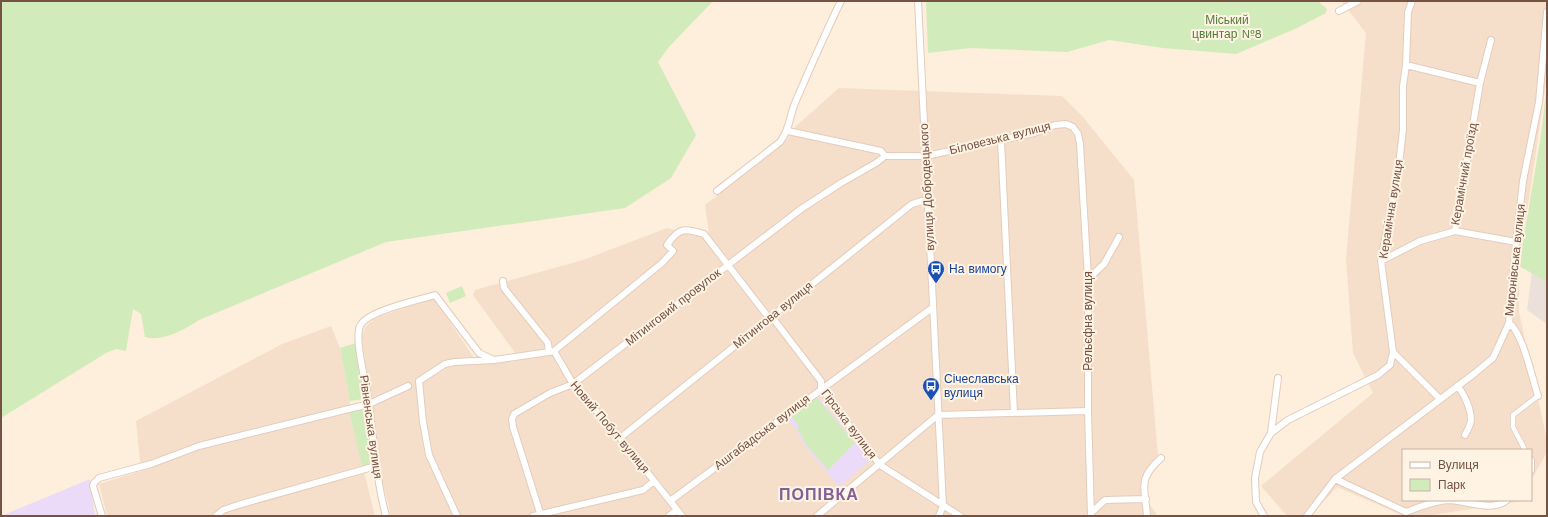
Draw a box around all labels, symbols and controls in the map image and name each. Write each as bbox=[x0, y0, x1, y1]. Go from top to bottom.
park label: Міський цвинтар №8 bbox=[1192, 13, 1262, 41]
street label: Біловезька вулиця bbox=[948, 119, 1052, 157]
street label: Керамічний проїзд bbox=[1448, 122, 1480, 226]
street label: вулиця Добродецького bbox=[917, 123, 937, 251]
street label: Керамічна вулиця bbox=[1376, 158, 1406, 260]
street label: Миронівська вулиця bbox=[1502, 203, 1528, 317]
bus stop icon: На вимогу bbox=[926, 259, 946, 284]
place label: На вимогу bbox=[949, 262, 1007, 276]
street label: Мітинговий провулок bbox=[623, 265, 724, 349]
street label: Рельєфна вулиця bbox=[1081, 271, 1095, 371]
street label: Мітингова вулиця bbox=[730, 279, 816, 351]
place label: Січеславська вулиця bbox=[944, 372, 1019, 400]
street label: Рівненська вулиця bbox=[357, 374, 385, 480]
bus stop icon: Січеславська вулиця bbox=[921, 376, 941, 401]
street label: Новий Побут вулиця bbox=[567, 378, 653, 476]
street label: Гірська вулиця bbox=[818, 387, 880, 461]
street label: Ашгабадська вулиця bbox=[711, 391, 813, 473]
legend bbox=[1402, 449, 1532, 501]
text: Вулиця bbox=[1438, 458, 1479, 472]
text: Парк bbox=[1438, 478, 1466, 492]
district label: ПОПІВКА bbox=[779, 485, 859, 504]

